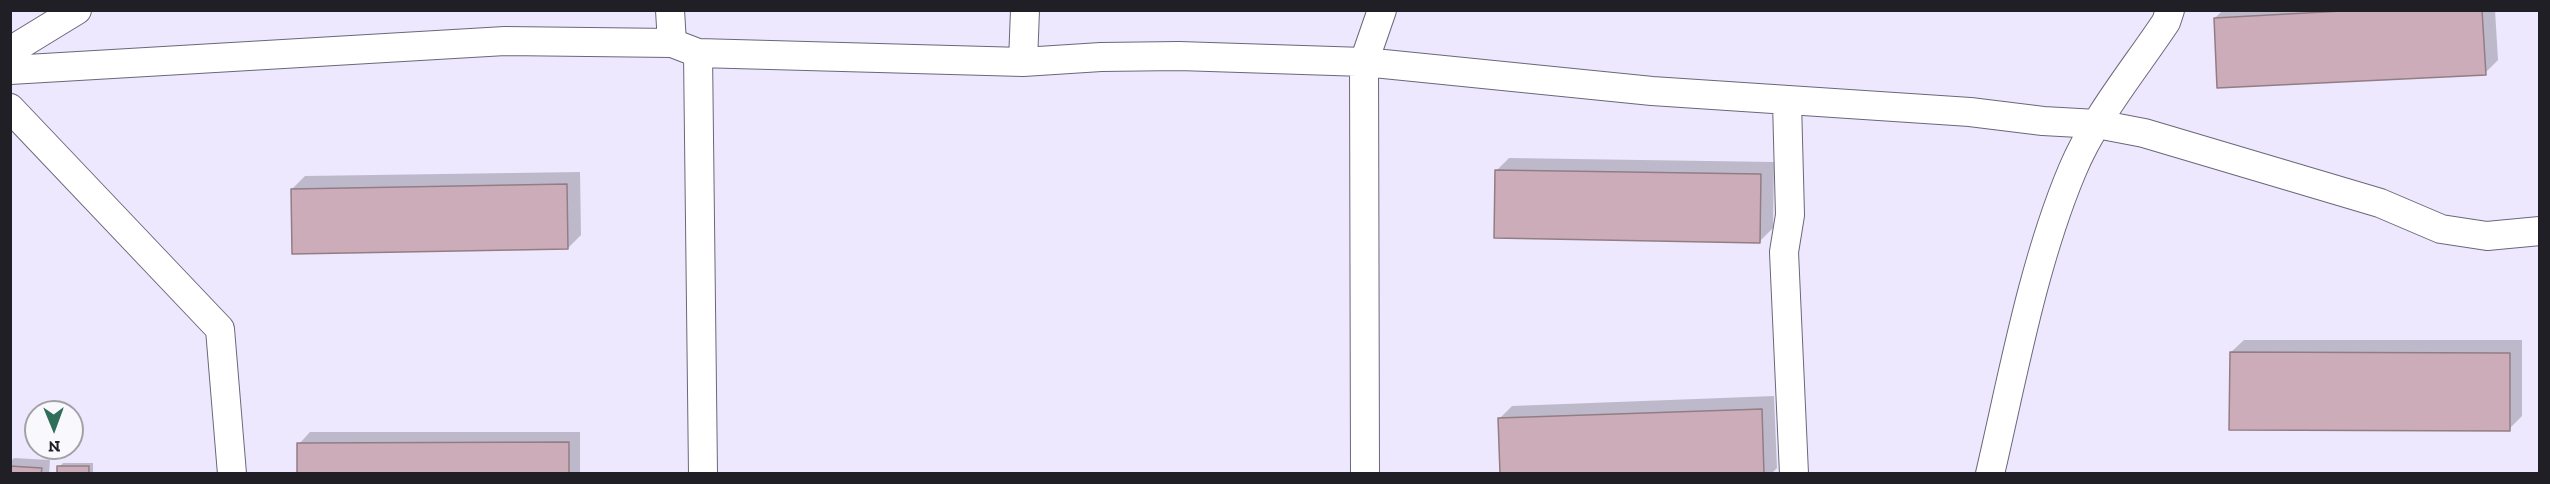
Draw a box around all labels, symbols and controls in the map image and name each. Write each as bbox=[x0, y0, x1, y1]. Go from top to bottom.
north arrow bbox=[24, 400, 84, 460]
text: N bbox=[48, 437, 61, 456]

